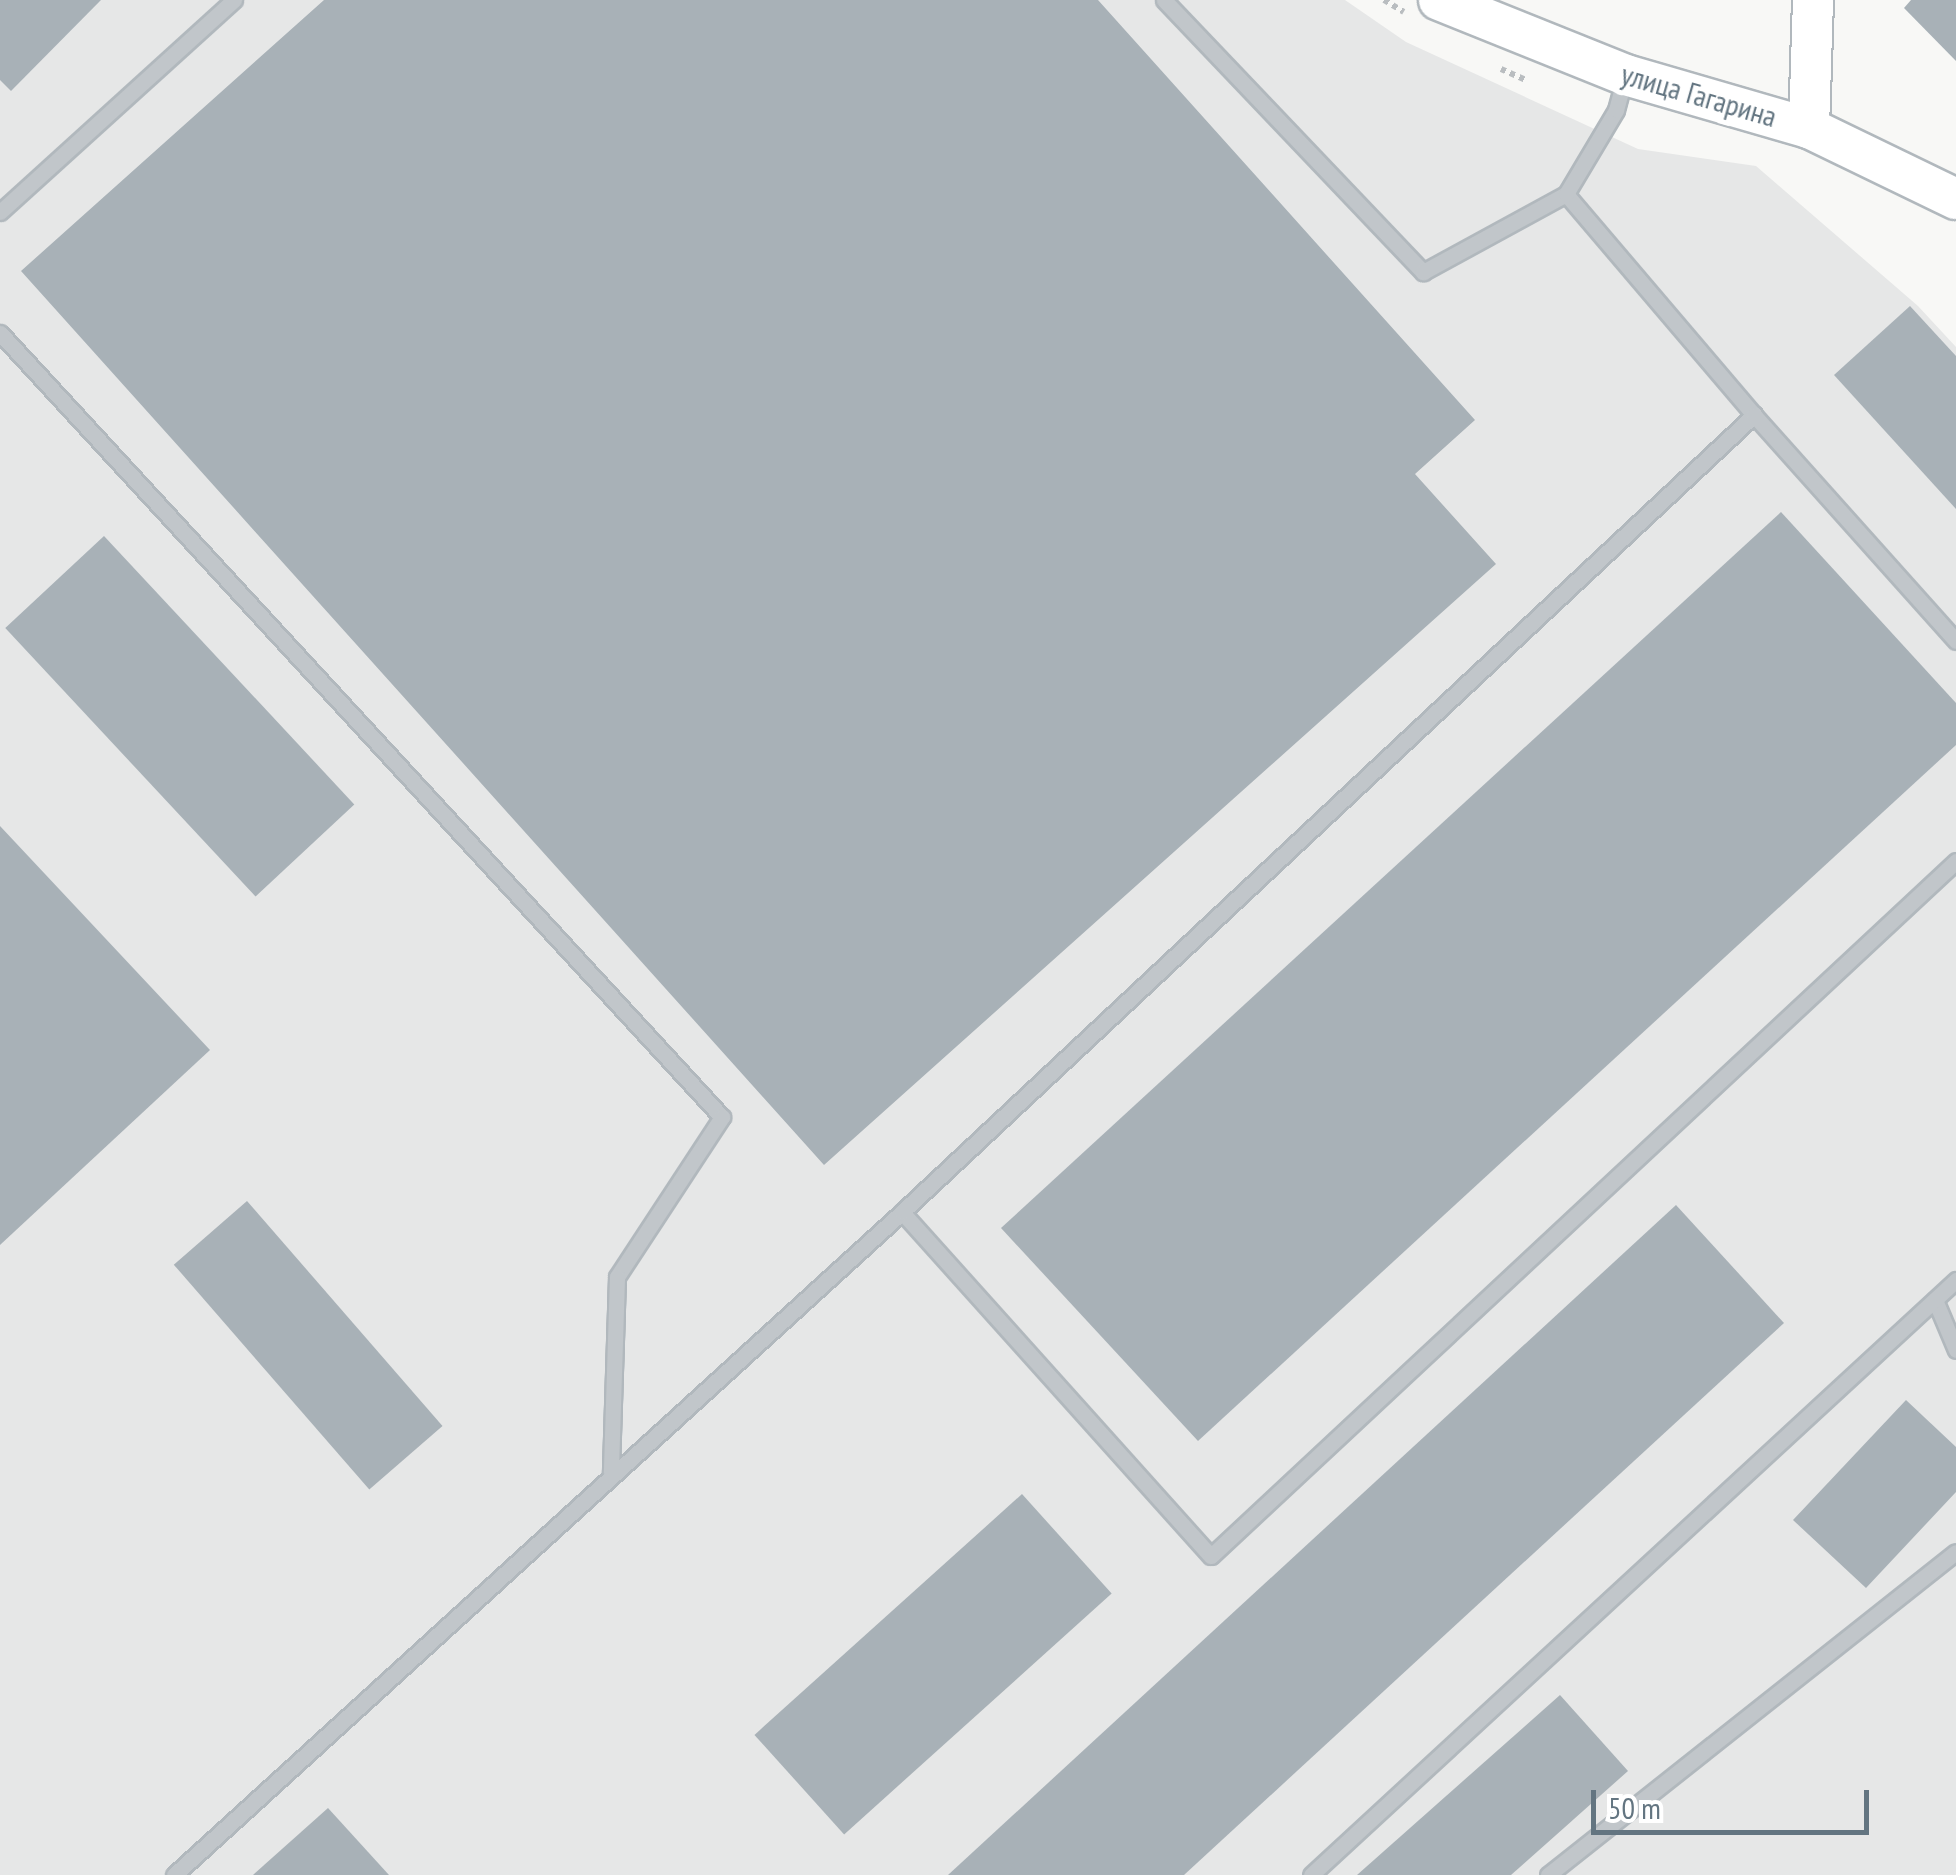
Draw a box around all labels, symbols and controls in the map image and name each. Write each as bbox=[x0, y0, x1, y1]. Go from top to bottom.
street label: улица Гагарина bbox=[1617, 56, 1781, 134]
scale bar bbox=[1596, 1770, 1874, 1832]
text: 50 m bbox=[1608, 1788, 1661, 1827]

